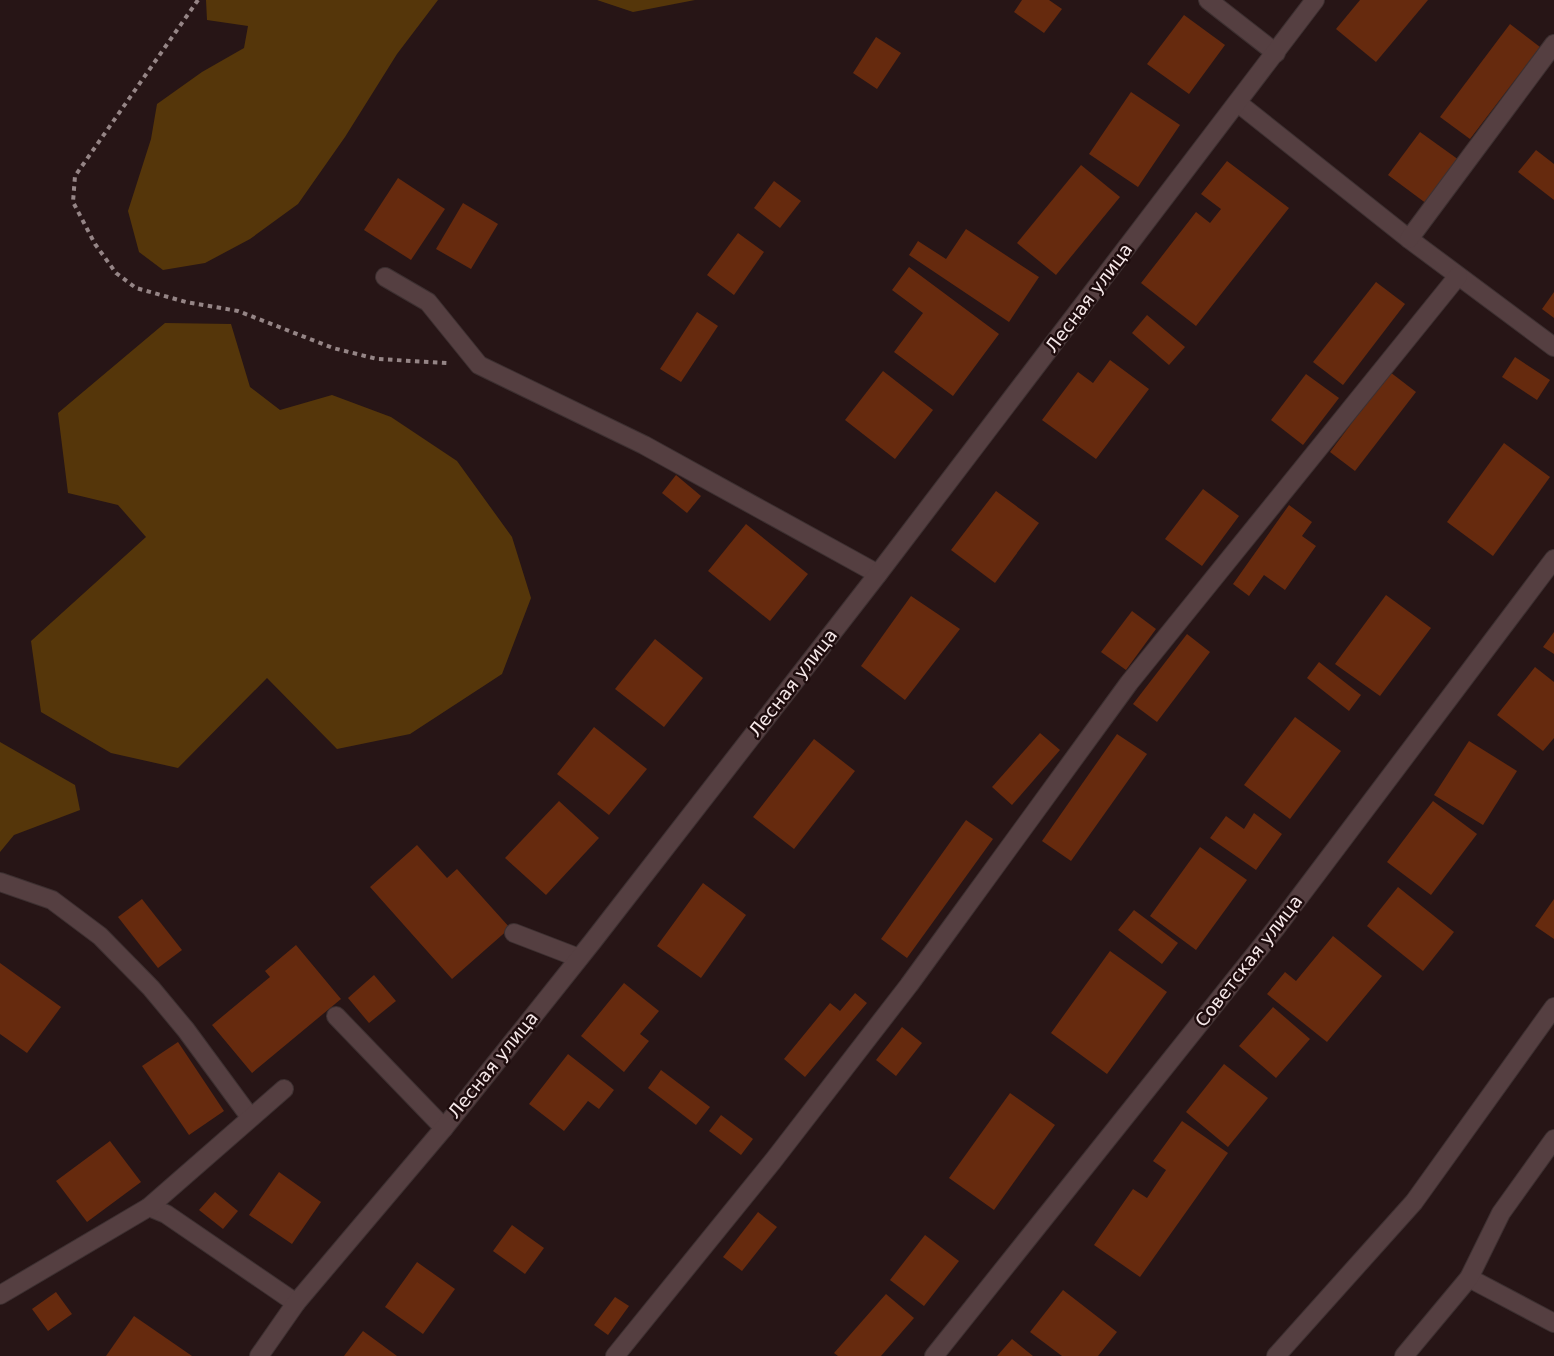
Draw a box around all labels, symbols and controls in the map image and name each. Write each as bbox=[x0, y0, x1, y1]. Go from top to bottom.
street label: Лесная улица bbox=[1041, 239, 1136, 356]
street label: Лесная улица bbox=[744, 625, 841, 741]
street label: Советская улица bbox=[1191, 891, 1307, 1031]
street label: Лесная улица bbox=[443, 1007, 542, 1122]

